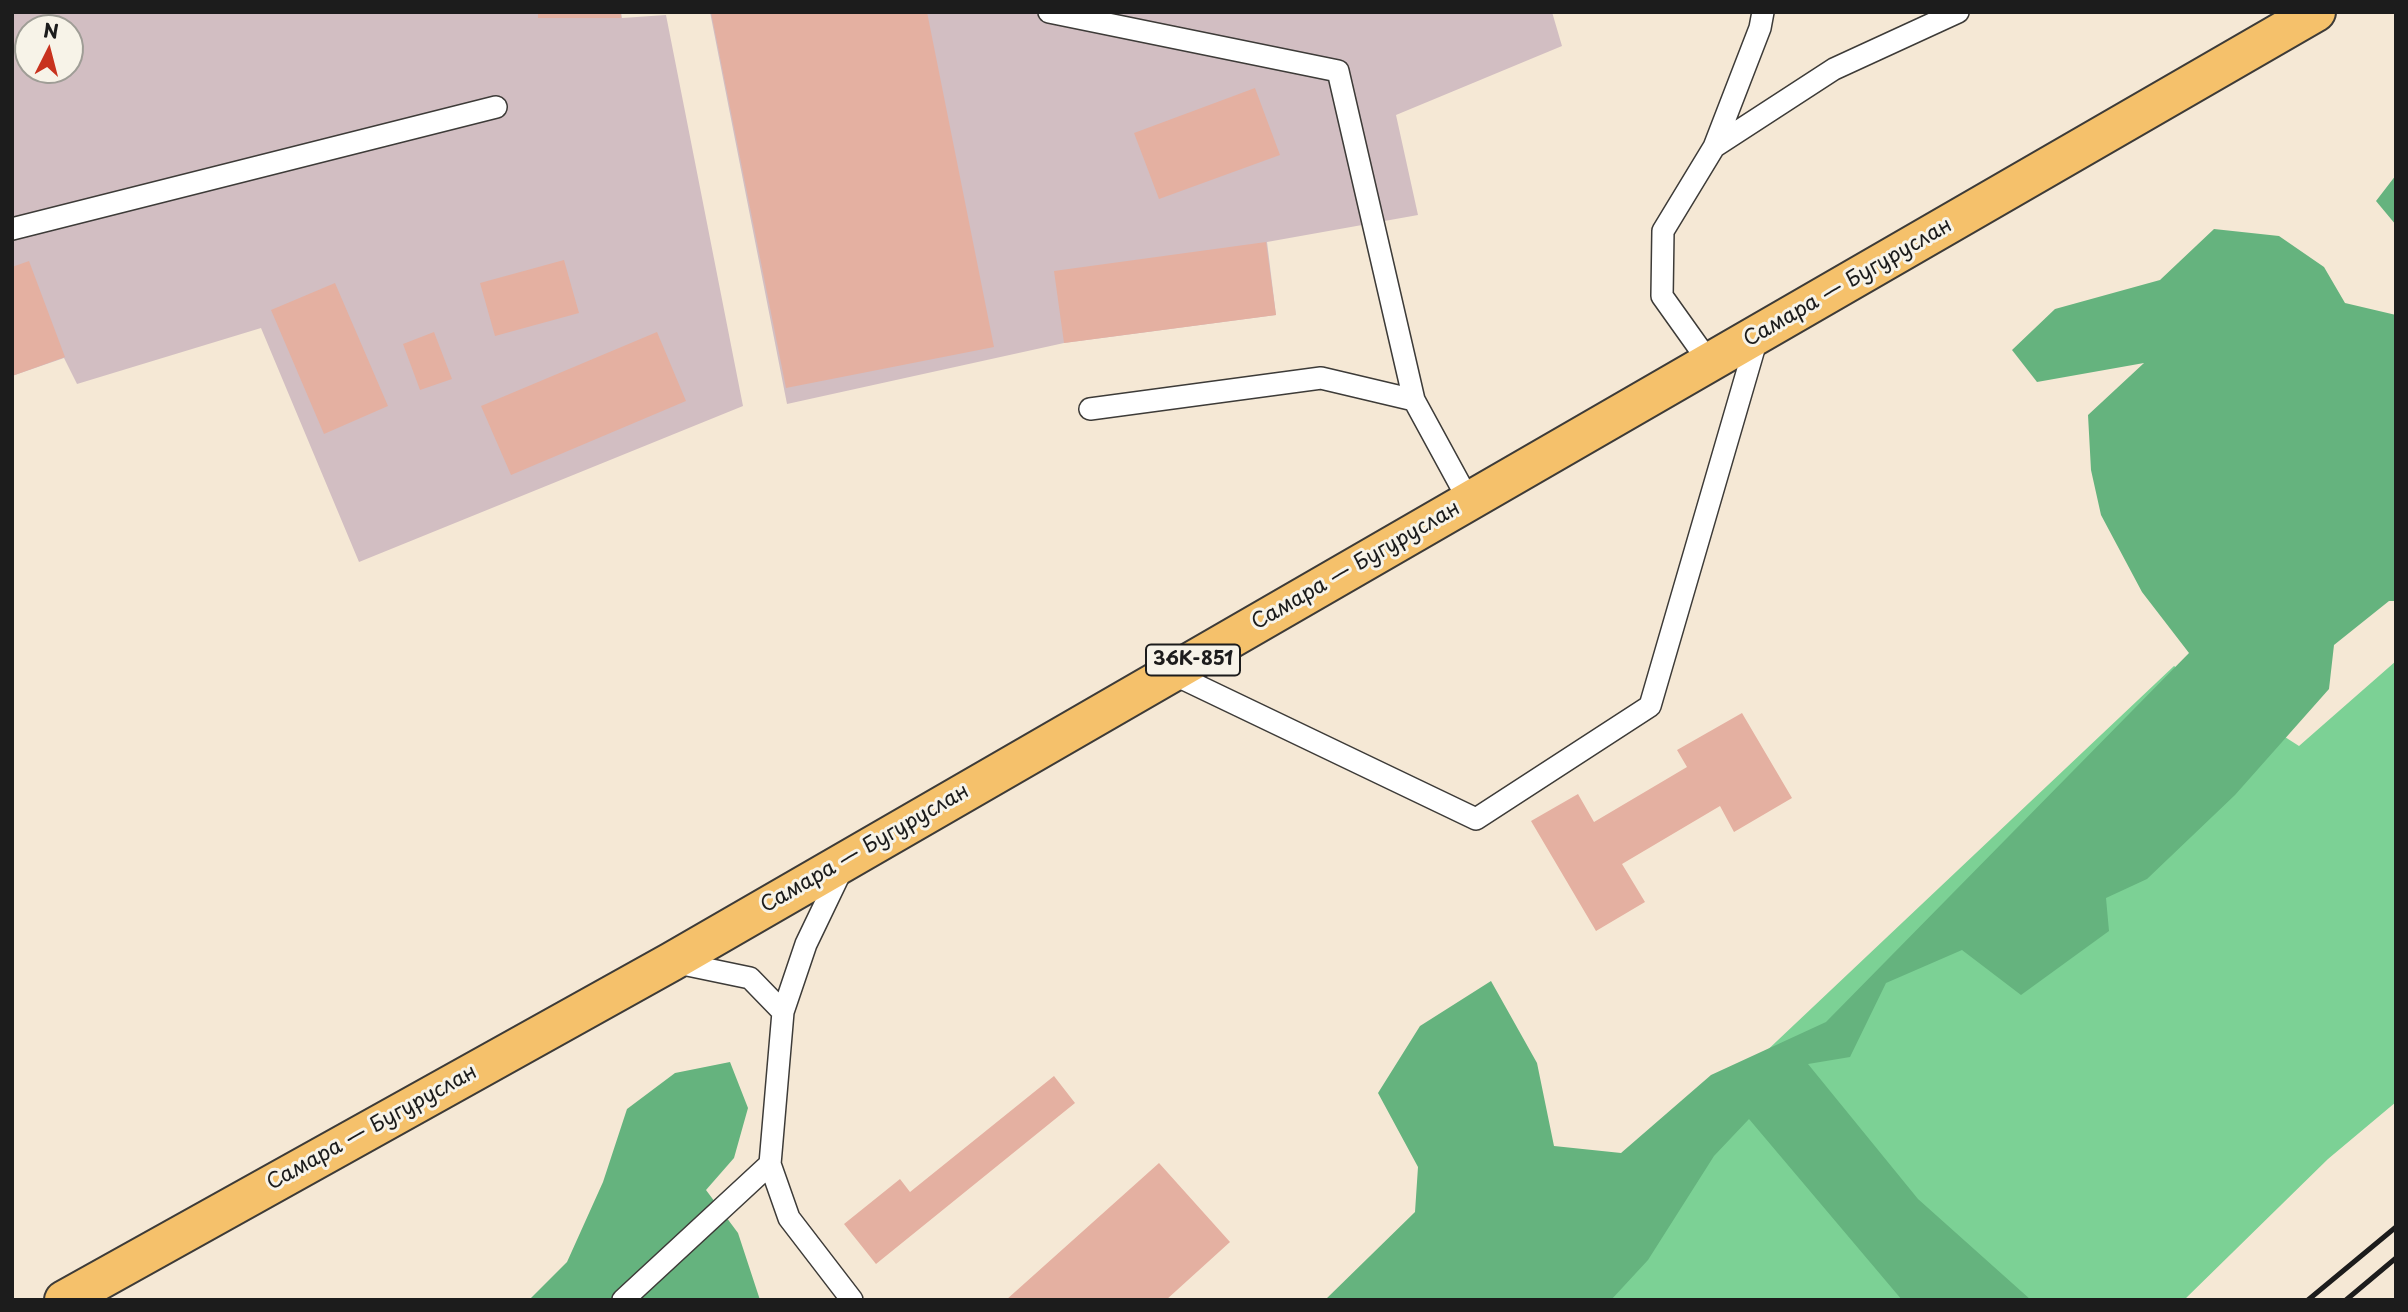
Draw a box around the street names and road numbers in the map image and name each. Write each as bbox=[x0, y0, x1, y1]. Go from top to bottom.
street label: Самара — Бугуруслан bbox=[1739, 213, 1957, 353]
street label: Самара — Бугуруслан bbox=[1247, 496, 1465, 636]
road number: 36К-851 bbox=[1146, 645, 1240, 676]
street label: Самара — Бугуруслан bbox=[756, 779, 974, 919]
street label: Самара — Бугуруслан bbox=[262, 1060, 482, 1196]

